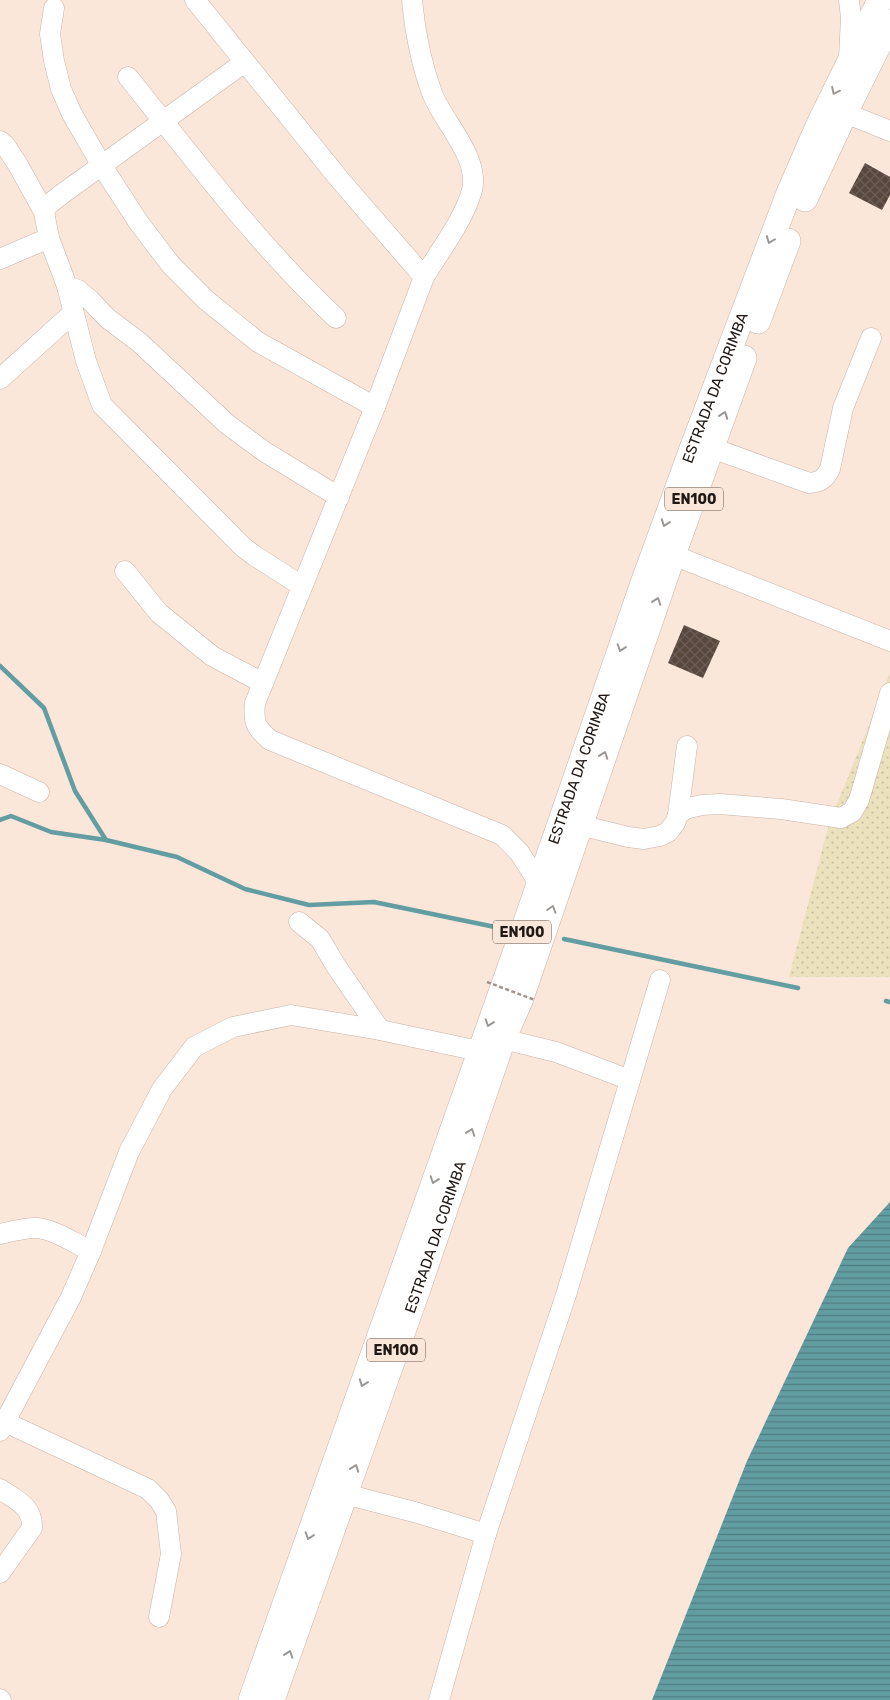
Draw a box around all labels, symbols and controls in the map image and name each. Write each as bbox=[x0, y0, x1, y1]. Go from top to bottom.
one-way arrow bbox=[831, 86, 841, 95]
one-way arrow bbox=[766, 235, 777, 244]
street label: ESTRADA DA CORIMBA bbox=[679, 310, 752, 466]
one-way arrow bbox=[718, 412, 728, 420]
road number: EN100 bbox=[665, 488, 723, 510]
one-way arrow bbox=[661, 519, 671, 527]
one-way arrow bbox=[651, 598, 661, 606]
one-way arrow bbox=[617, 644, 627, 652]
street label: ESTRADA DA CORIMBA bbox=[545, 690, 614, 847]
one-way arrow bbox=[598, 751, 608, 760]
one-way arrow bbox=[546, 905, 556, 913]
road number: EN100 bbox=[493, 920, 551, 944]
one-way arrow bbox=[485, 1018, 495, 1027]
one-way arrow bbox=[465, 1129, 475, 1137]
street label: ESTRADA DA CORIMBA bbox=[401, 1158, 470, 1316]
one-way arrow bbox=[430, 1175, 440, 1184]
road number: EN100 bbox=[367, 1338, 425, 1362]
one-way arrow bbox=[359, 1378, 369, 1387]
one-way arrow bbox=[349, 1464, 359, 1473]
one-way arrow bbox=[304, 1531, 314, 1540]
one-way arrow bbox=[283, 1650, 293, 1659]

